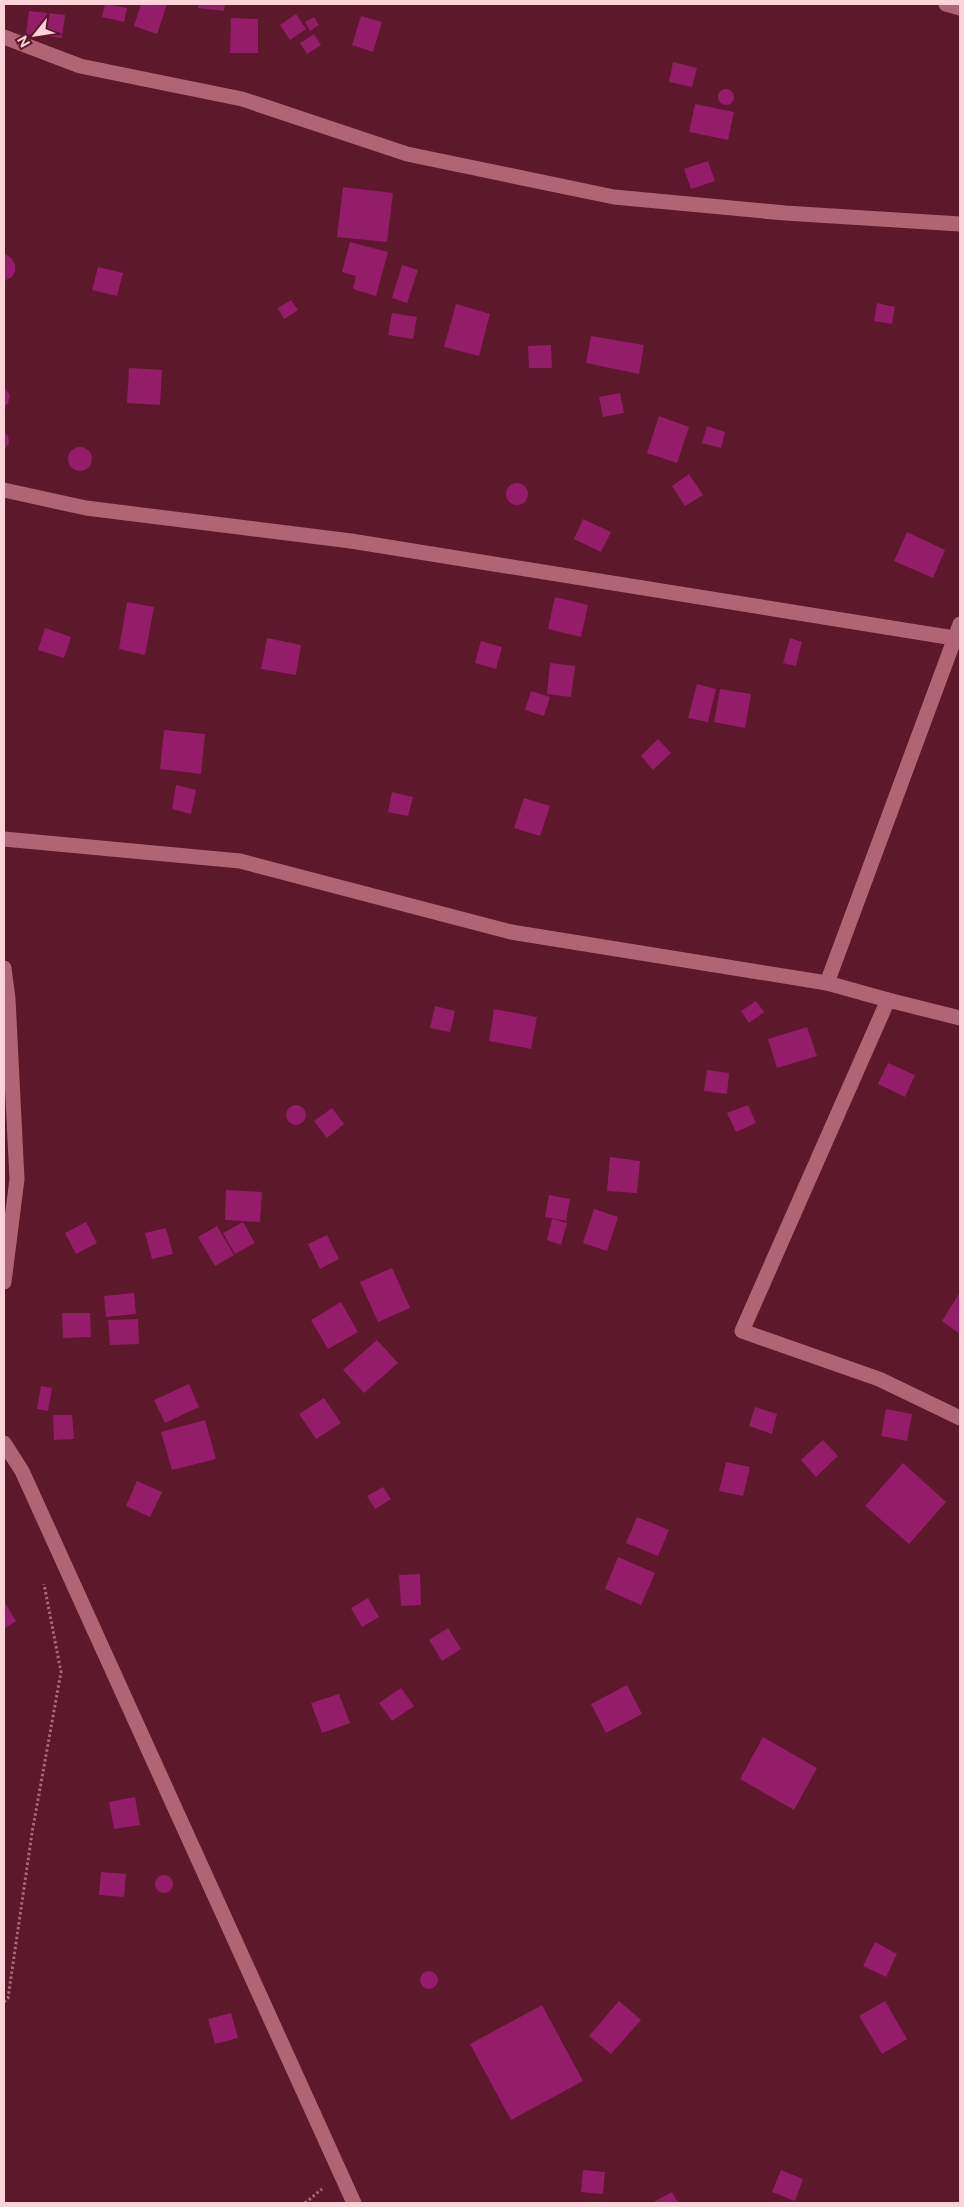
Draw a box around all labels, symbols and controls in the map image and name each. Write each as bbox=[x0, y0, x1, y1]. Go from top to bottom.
north arrow bbox=[10, 10, 60, 60]
text: N bbox=[14, 33, 33, 50]

